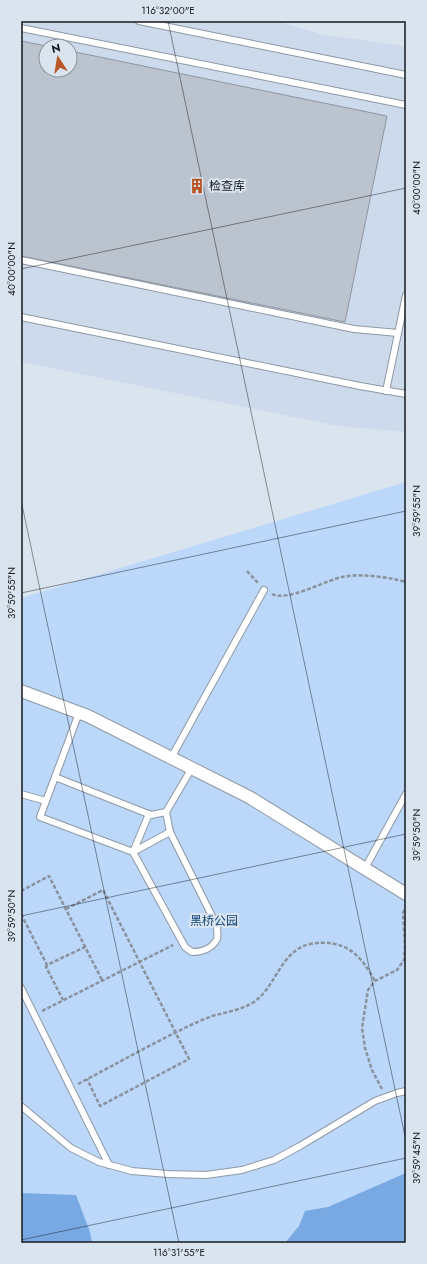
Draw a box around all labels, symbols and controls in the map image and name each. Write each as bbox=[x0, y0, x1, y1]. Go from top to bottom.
text: 116°32'00"E bbox=[141, 3, 195, 18]
north arrow bbox=[38, 38, 78, 78]
text: N bbox=[50, 39, 62, 57]
text: 40°00'00"N bbox=[409, 161, 424, 215]
building icon: 检查库 bbox=[188, 177, 206, 195]
place label: 检查库 bbox=[209, 177, 245, 195]
text: 40°00'00"N bbox=[4, 242, 19, 296]
text: 39°59'55"N bbox=[409, 485, 424, 537]
text: 39°59'55"N bbox=[4, 567, 19, 619]
text: 39°59'50"N bbox=[409, 809, 424, 861]
text: 39°59'50"N bbox=[4, 890, 19, 942]
park label: 黑桥公园 bbox=[190, 912, 238, 930]
text: 39°59'45"N bbox=[409, 1132, 424, 1184]
text: 116°31'55"E bbox=[153, 1245, 205, 1260]

